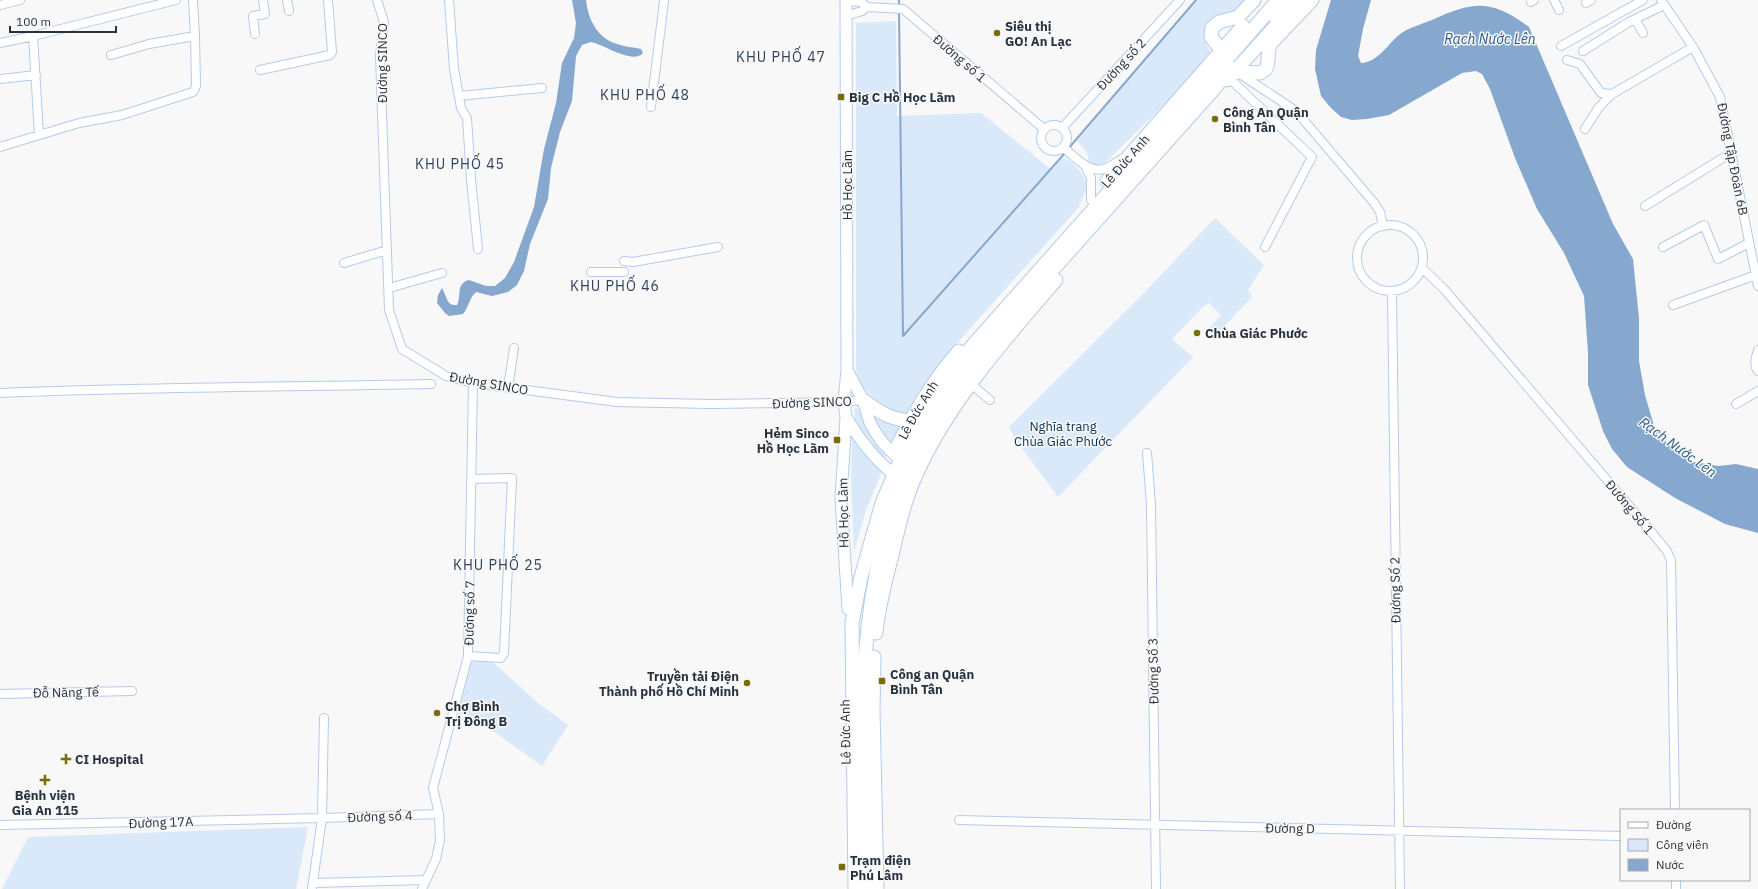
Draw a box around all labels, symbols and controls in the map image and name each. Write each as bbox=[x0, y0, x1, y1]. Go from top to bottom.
scale bar bbox=[10, 8, 116, 34]
text: 100 m bbox=[16, 14, 51, 29]
place label: Siêu thị GO! An Lạc bbox=[1005, 18, 1072, 50]
street label: Đường SINCO bbox=[374, 23, 391, 103]
marker: Siêu thị GO! An Lạc bbox=[992, 28, 1002, 38]
water label: Rạch Nước Lên bbox=[1444, 30, 1536, 48]
street label: Đường số 1 bbox=[929, 31, 990, 86]
street label: Đường số 2 bbox=[1093, 35, 1150, 94]
district label: KHU PHỐ 47 bbox=[736, 45, 826, 66]
district label: KHU PHỐ 48 bbox=[600, 83, 690, 104]
place label: Big C Hồ Học Lãm bbox=[849, 89, 955, 106]
marker: Big C Hồ Học Lãm bbox=[836, 92, 846, 102]
street label: Đường Tập Đoàn 6B bbox=[1713, 101, 1752, 217]
place label: Công An Quận Bình Tân bbox=[1223, 104, 1309, 136]
marker: Công An Quận Bình Tân bbox=[1210, 114, 1220, 124]
street label: Lê Đức Anh bbox=[1097, 131, 1153, 192]
street label: Hồ Học Lãm bbox=[839, 150, 856, 220]
district label: KHU PHỐ 45 bbox=[415, 152, 505, 173]
district label: KHU PHỐ 46 bbox=[570, 274, 660, 295]
place label: Chùa Giác Phước bbox=[1205, 325, 1308, 342]
marker: Chùa Giác Phước bbox=[1192, 328, 1202, 338]
street label: Đường SINCO bbox=[448, 368, 530, 399]
street label: Lê Đức Anh bbox=[894, 377, 942, 442]
street label: Đường SINCO bbox=[772, 393, 852, 412]
water label: Rạch Nước Lên bbox=[1636, 413, 1720, 481]
park label: Nghĩa trang Chùa Giác Phước bbox=[1014, 418, 1113, 450]
place label: Hẻm Sinco Hồ Học Lãm bbox=[757, 425, 829, 457]
marker: Hẻm Sinco Hồ Học Lãm bbox=[832, 435, 842, 445]
street label: Đường Số 1 bbox=[1602, 476, 1658, 538]
street label: Hồ Học Lãm bbox=[834, 478, 853, 548]
district label: KHU PHỐ 25 bbox=[453, 553, 543, 574]
street label: Đường Số 2 bbox=[1386, 557, 1405, 623]
street label: Đường số 7 bbox=[460, 580, 479, 646]
street label: Đường Số 3 bbox=[1144, 638, 1163, 704]
place label: Công an Quận Bình Tân bbox=[890, 666, 974, 698]
place label: Truyền tải Điện Thành phố Hồ Chí Minh bbox=[599, 668, 739, 700]
marker: Công an Quận Bình Tân bbox=[877, 676, 887, 686]
marker: Truyền tải Điện Thành phố Hồ Chí Minh bbox=[742, 678, 752, 688]
street label: Đỗ Năng Tế bbox=[33, 683, 99, 702]
place label: Chợ Bình Trị Đông B bbox=[445, 698, 507, 730]
street label: Lê Đức Anh bbox=[836, 699, 855, 765]
marker: Chợ Bình Trị Đông B bbox=[432, 708, 442, 718]
place label: CI Hospital bbox=[75, 751, 143, 768]
marker: CI Hospital bbox=[60, 753, 72, 765]
marker: Bệnh viện Gia An 115 bbox=[39, 774, 51, 786]
place label: Bệnh viện Gia An 115 bbox=[12, 787, 79, 819]
street label: Đường số 4 bbox=[347, 807, 413, 826]
legend bbox=[1620, 809, 1750, 881]
street label: Đường 17A bbox=[128, 813, 194, 832]
text: Đường bbox=[1656, 817, 1691, 832]
street label: Đường D bbox=[1265, 820, 1315, 837]
text: Công viên bbox=[1656, 837, 1708, 852]
place label: Trạm điện Phú Lâm bbox=[850, 852, 911, 884]
text: Nước bbox=[1656, 857, 1684, 872]
marker: Trạm điện Phú Lâm bbox=[837, 862, 847, 872]

